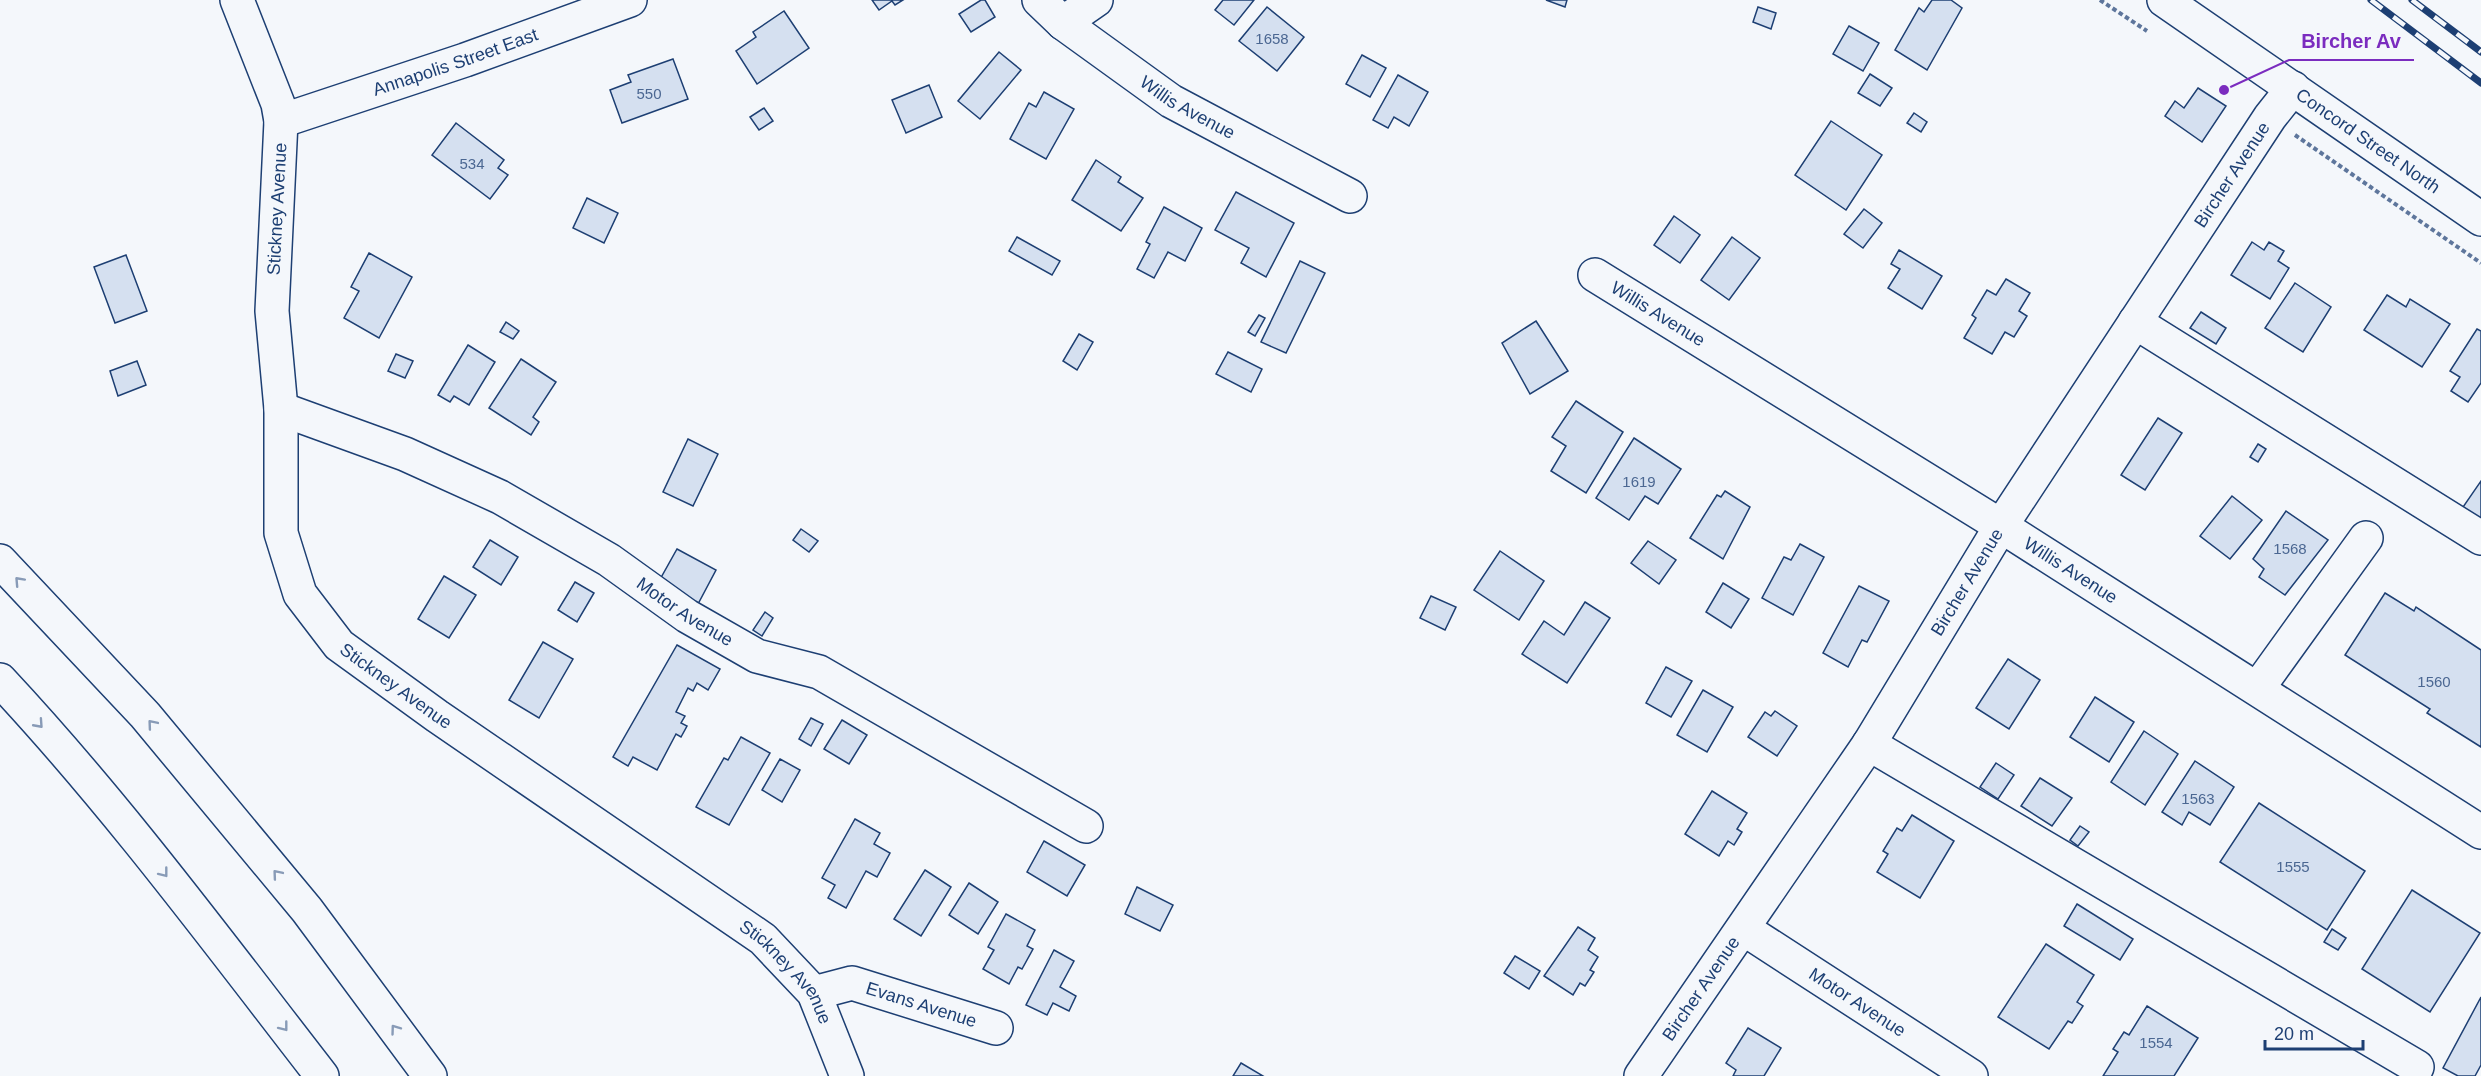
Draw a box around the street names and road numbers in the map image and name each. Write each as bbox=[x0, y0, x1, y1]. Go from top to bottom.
street label: Annapolis Street East bbox=[370, 24, 541, 100]
street label: Willis Avenue bbox=[1136, 72, 1238, 143]
street label: Concord Street North bbox=[2292, 84, 2444, 198]
street label: Bircher Avenue bbox=[2190, 118, 2274, 231]
street label: Stickney Avenue bbox=[264, 142, 290, 276]
street label: Willis Avenue bbox=[1607, 277, 1709, 350]
street label: Bircher Avenue bbox=[1927, 525, 2007, 639]
street label: Willis Avenue bbox=[2020, 533, 2121, 608]
street label: Motor Avenue bbox=[633, 573, 736, 650]
street label: Stickney Avenue bbox=[336, 639, 456, 733]
street label: Stickney Avenue bbox=[736, 916, 835, 1027]
street label: Bircher Avenue bbox=[1658, 933, 1744, 1044]
street label: Motor Avenue bbox=[1805, 964, 1909, 1041]
street label: Evans Avenue bbox=[864, 978, 979, 1031]

